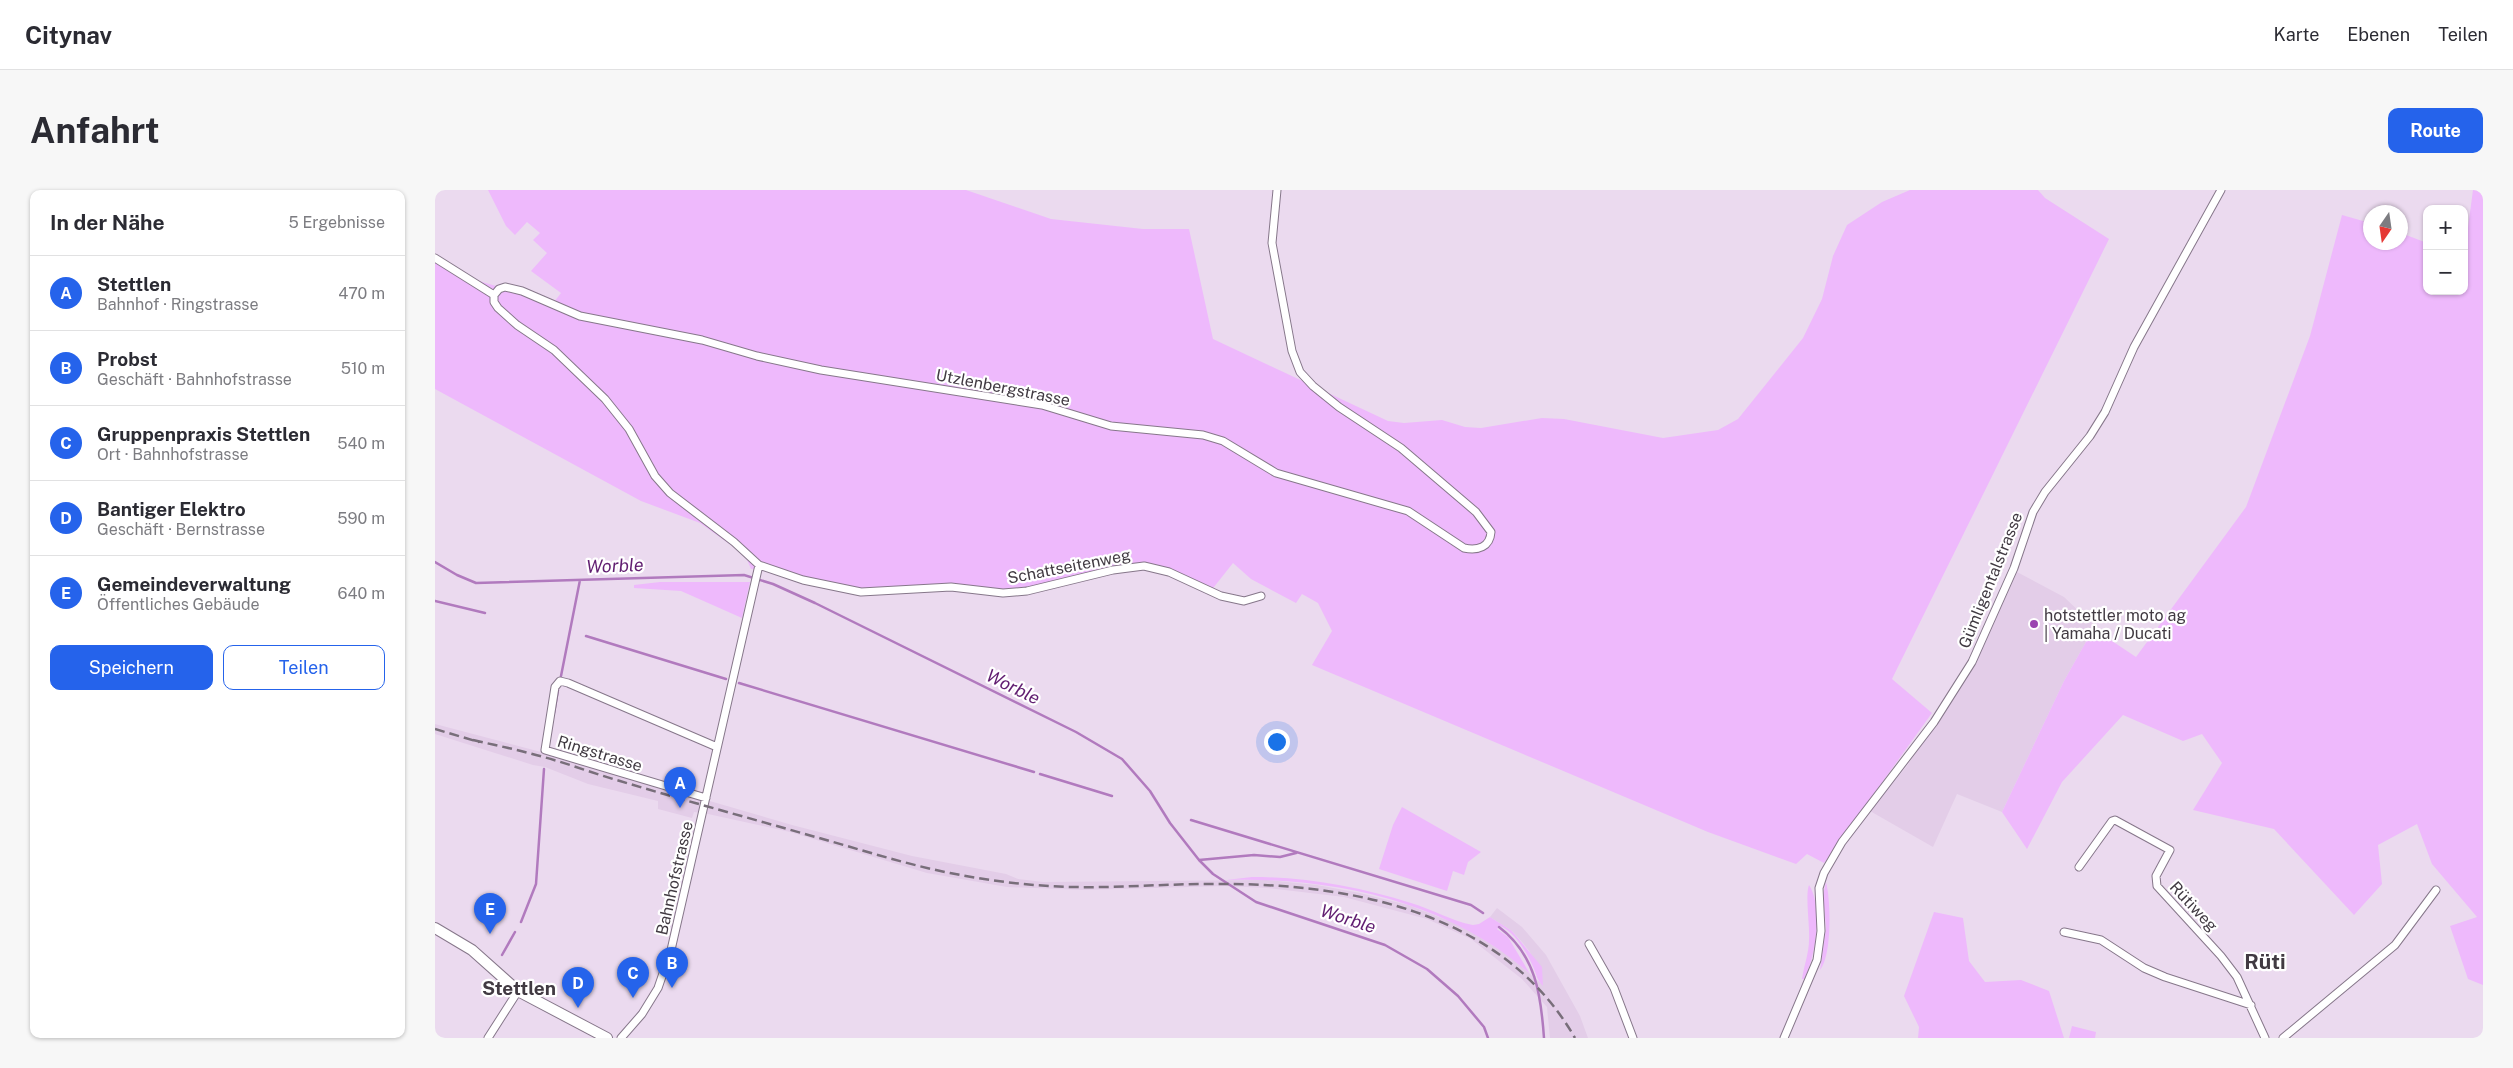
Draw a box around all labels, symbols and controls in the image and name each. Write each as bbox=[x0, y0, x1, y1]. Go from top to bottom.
text: Citynav bbox=[25, 21, 112, 49]
text: Karte bbox=[2274, 24, 2319, 45]
text: Ebenen bbox=[2347, 24, 2410, 45]
text: Teilen bbox=[2438, 24, 2488, 45]
button: Route bbox=[2388, 108, 2483, 153]
text: Anfahrt bbox=[30, 110, 160, 151]
north arrow bbox=[2363, 205, 2408, 250]
map controls bbox=[2423, 205, 2468, 295]
button: + bbox=[2423, 205, 2468, 250]
text: In der Nähe bbox=[50, 210, 165, 235]
text: 5 Ergebnisse bbox=[288, 213, 385, 232]
button: − bbox=[2423, 250, 2468, 295]
text: Stettlen bbox=[97, 273, 171, 295]
text: A bbox=[60, 284, 72, 303]
text: 470 m bbox=[338, 284, 385, 303]
text: Bahnhof · Ringstrasse bbox=[97, 295, 258, 314]
text: Probst bbox=[97, 348, 158, 370]
text: B bbox=[61, 359, 71, 378]
text: 510 m bbox=[341, 359, 385, 378]
street label: Utzlenbergstrasse bbox=[934, 365, 1072, 410]
text: Geschäft · Bahnhofstrasse bbox=[97, 370, 292, 389]
text: Gruppenpraxis Stettlen bbox=[97, 423, 310, 445]
text: C bbox=[60, 434, 72, 453]
text: 540 m bbox=[337, 434, 385, 453]
text: Ort · Bahnhofstrasse bbox=[97, 445, 249, 464]
text: Bantiger Elektro bbox=[97, 498, 246, 520]
text: D bbox=[60, 509, 72, 528]
text: 590 m bbox=[337, 509, 385, 528]
street label: Gümligentalstrasse bbox=[1954, 509, 2026, 651]
text: Geschäft · Bernstrasse bbox=[97, 520, 265, 539]
street label: Schattseitenweg bbox=[1006, 545, 1132, 588]
water label: Worble bbox=[586, 554, 644, 577]
text: Gemeindeverwaltung bbox=[97, 573, 291, 595]
text: E bbox=[61, 584, 71, 603]
text: 640 m bbox=[337, 584, 385, 603]
text: Öffentliches Gebäude bbox=[97, 595, 260, 614]
place label: hotstettler moto ag | Yamaha / Ducati bbox=[2044, 606, 2186, 643]
marker: hotstettler moto ag | Yamaha / Ducati bbox=[2028, 618, 2040, 630]
button: Speichern bbox=[50, 645, 213, 690]
button: Teilen bbox=[223, 645, 385, 690]
water label: Worble bbox=[983, 665, 1044, 709]
your location bbox=[1264, 729, 1290, 755]
street label: Ringstrasse bbox=[555, 732, 645, 775]
pin: A bbox=[664, 767, 696, 808]
street label: Bahnhofstrasse bbox=[652, 819, 697, 937]
street label: Rütiweg bbox=[2166, 877, 2222, 935]
pin: E bbox=[474, 893, 506, 934]
water label: Worble bbox=[1318, 900, 1379, 937]
pin: B bbox=[656, 947, 688, 988]
district label: Rüti bbox=[2244, 949, 2286, 974]
pin: C bbox=[617, 957, 649, 998]
pin: D bbox=[562, 967, 594, 1008]
district label: Stettlen bbox=[482, 977, 556, 999]

